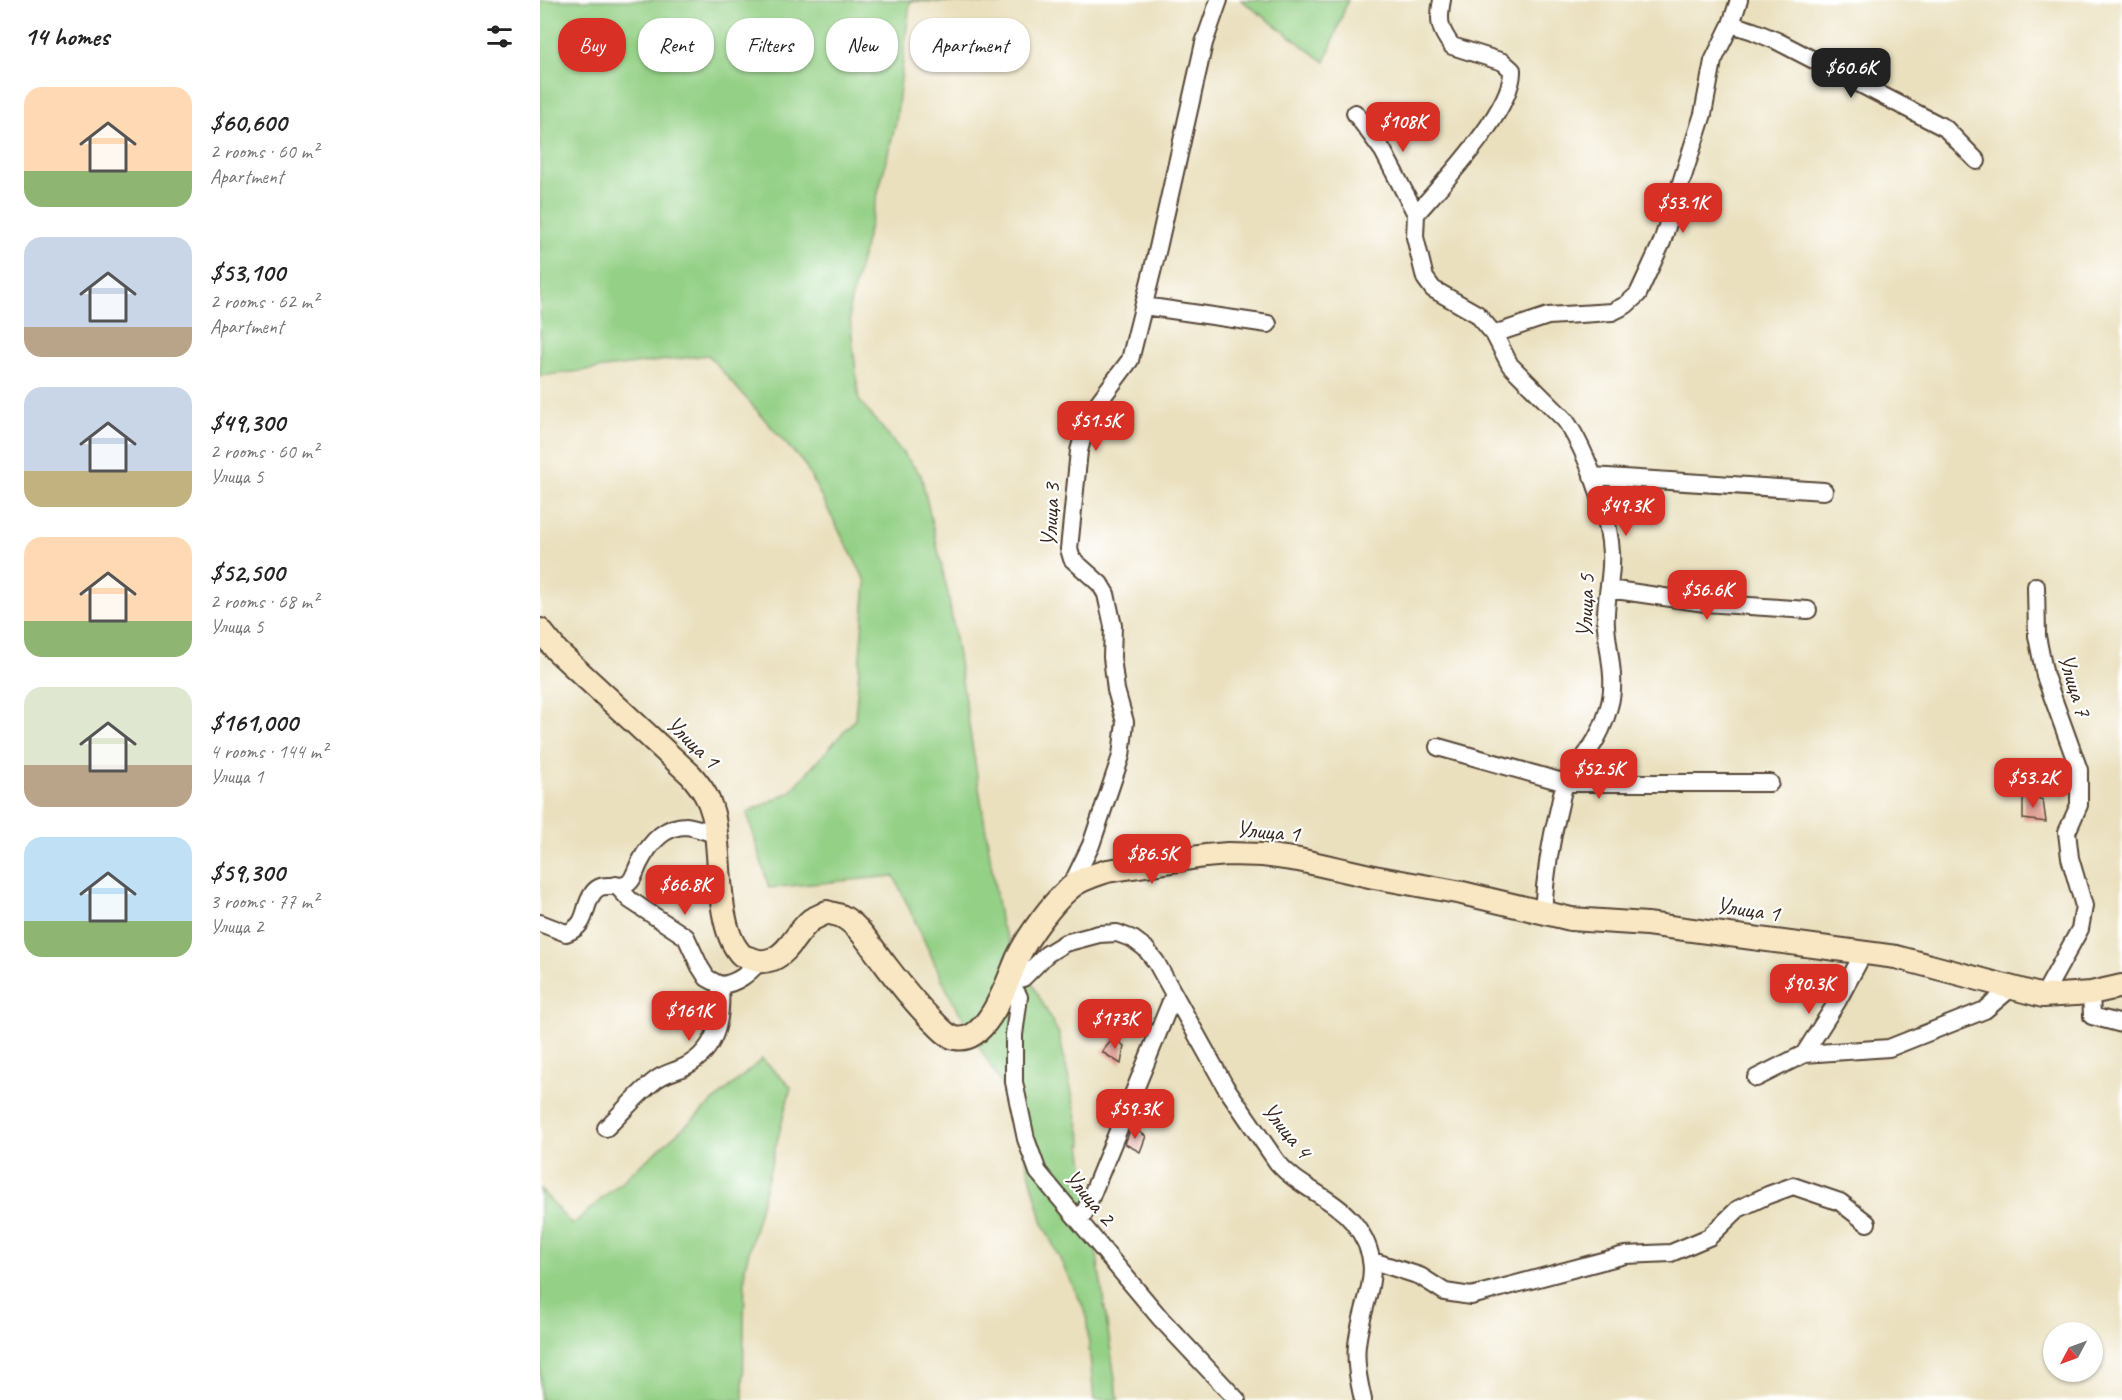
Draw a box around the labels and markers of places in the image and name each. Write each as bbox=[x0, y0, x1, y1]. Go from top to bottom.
pin: $60.6K bbox=[1802, 48, 1900, 99]
pin: $108K bbox=[1361, 102, 1445, 153]
pin: $53.1K bbox=[1634, 183, 1732, 234]
pin: $51.5K bbox=[1047, 401, 1145, 452]
pin: $49.3K bbox=[1577, 486, 1675, 537]
pin: $56.6K bbox=[1658, 570, 1756, 621]
pin: $52.5K bbox=[1550, 749, 1648, 800]
pin: $53.2K bbox=[1984, 758, 2082, 809]
pin: $86.5K bbox=[1103, 834, 1201, 885]
pin: $66.8K bbox=[636, 865, 734, 916]
pin: $90.3K bbox=[1760, 964, 1858, 1015]
pin: $161K bbox=[647, 991, 731, 1042]
pin: $173K bbox=[1073, 999, 1157, 1050]
pin: $59.3K bbox=[1086, 1089, 1184, 1140]

